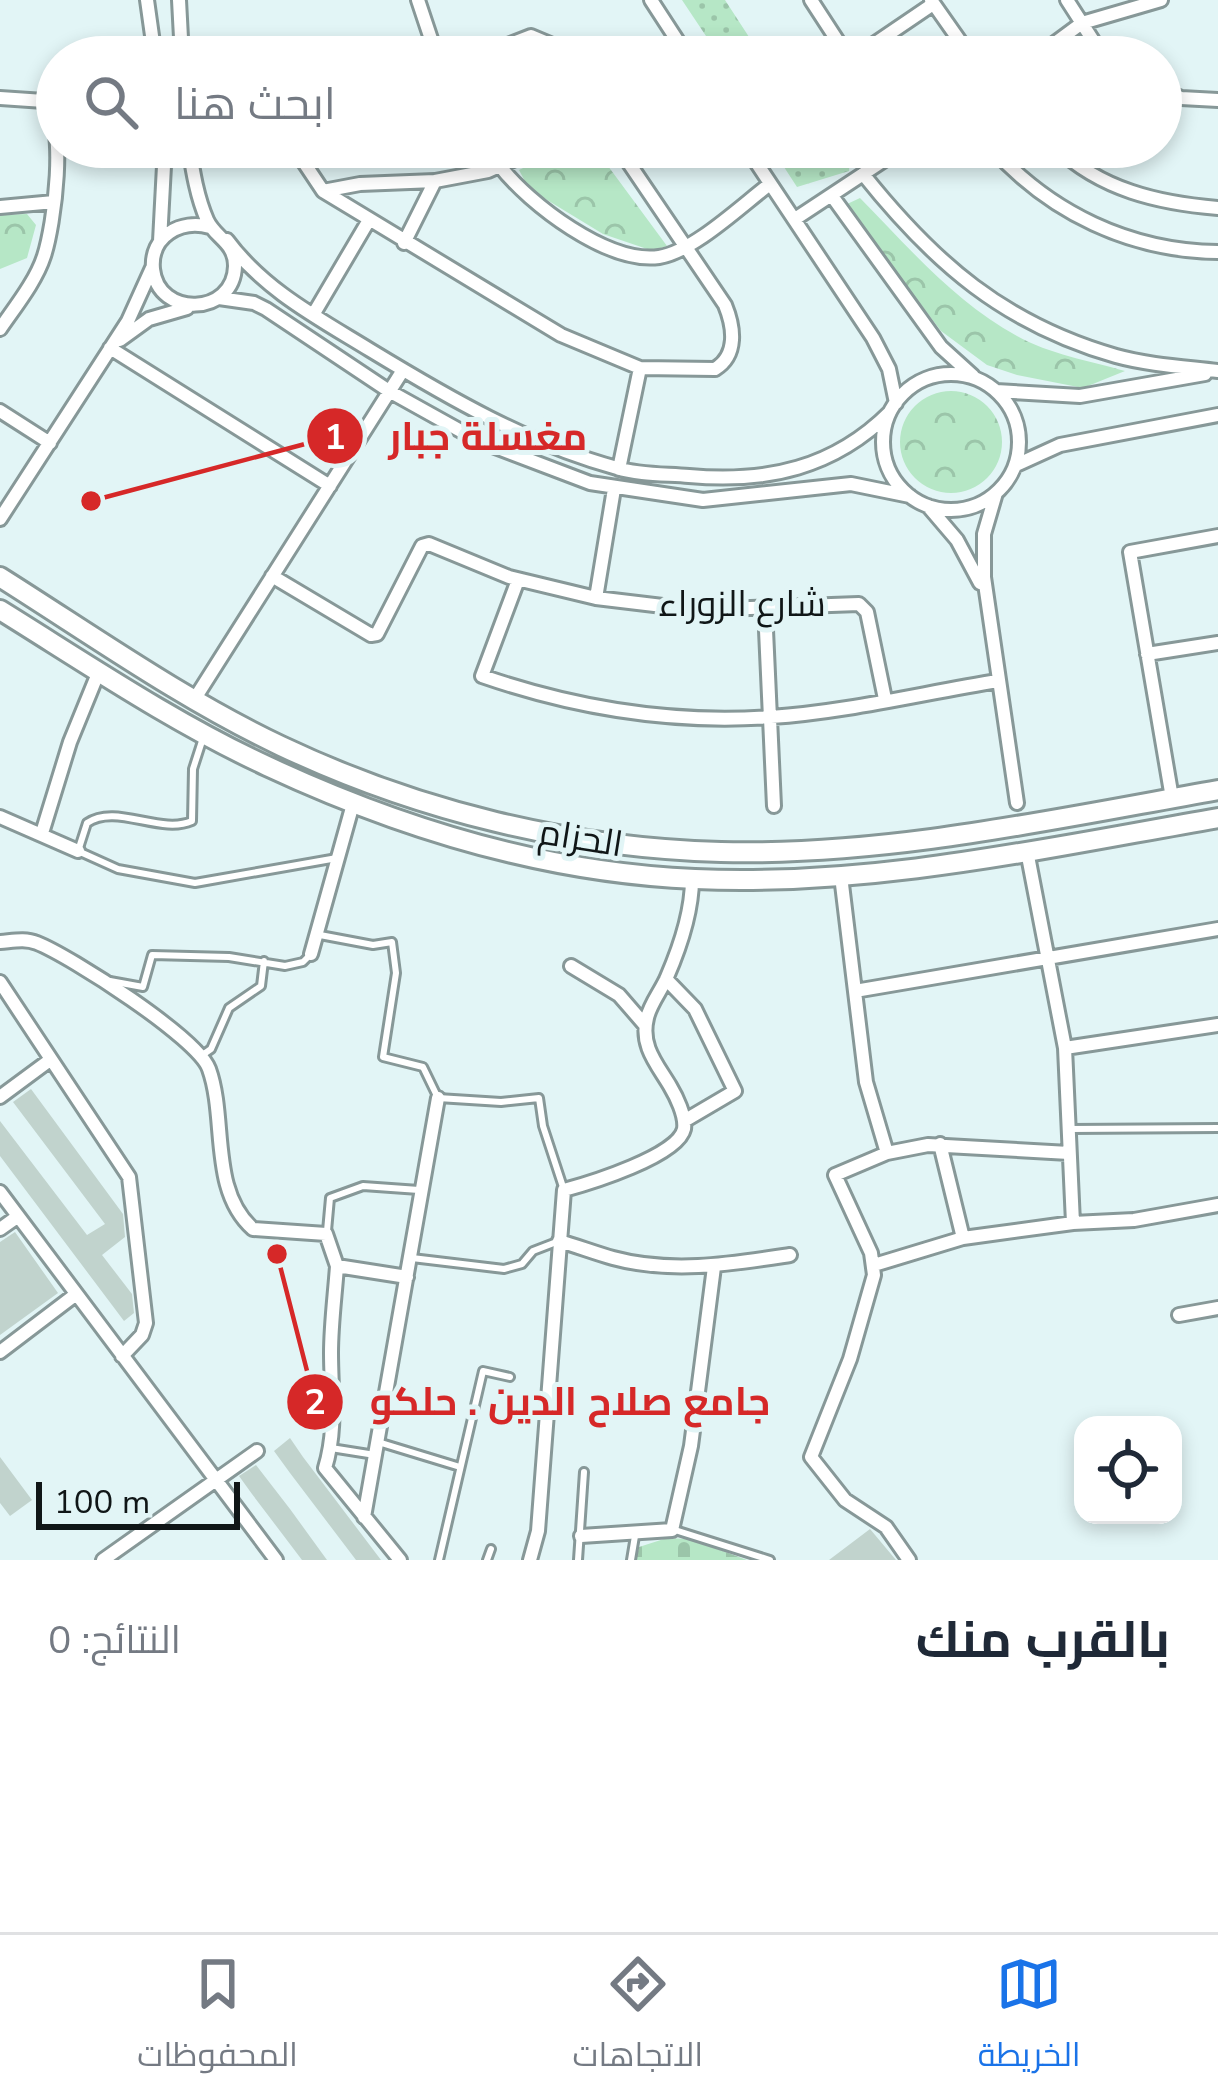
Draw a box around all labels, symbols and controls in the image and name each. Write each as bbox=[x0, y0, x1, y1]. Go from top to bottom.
search box bbox=[36, 36, 1182, 168]
icon: search bbox=[78, 69, 144, 135]
text: ابحث هنا bbox=[174, 74, 336, 135]
callout: مغسلة جبار bbox=[305, 398, 612, 473]
text: مغسلة جبار bbox=[388, 411, 587, 464]
text: 1 bbox=[324, 413, 346, 462]
street label: شارع الزوراء bbox=[658, 580, 826, 629]
street label: الحزام bbox=[535, 808, 626, 869]
callout: جامع صلاح الدين . حلكو bbox=[285, 1364, 794, 1439]
text: جامع صلاح الدين . حلكو bbox=[370, 1376, 770, 1429]
text: 2 bbox=[304, 1378, 326, 1427]
map controls bbox=[1074, 1416, 1182, 1524]
button: locate bbox=[1074, 1416, 1182, 1524]
scale bar bbox=[36, 1476, 240, 1529]
text: 100 m bbox=[54, 1480, 150, 1525]
text: بالقرب منك bbox=[916, 1605, 1170, 1675]
text: النتائج: 0 bbox=[48, 1614, 181, 1667]
tab: المحفوظات bbox=[137, 1951, 298, 2085]
tab: الاتجاهات bbox=[573, 1951, 703, 2085]
tab: الخريطة bbox=[978, 1951, 1081, 2085]

